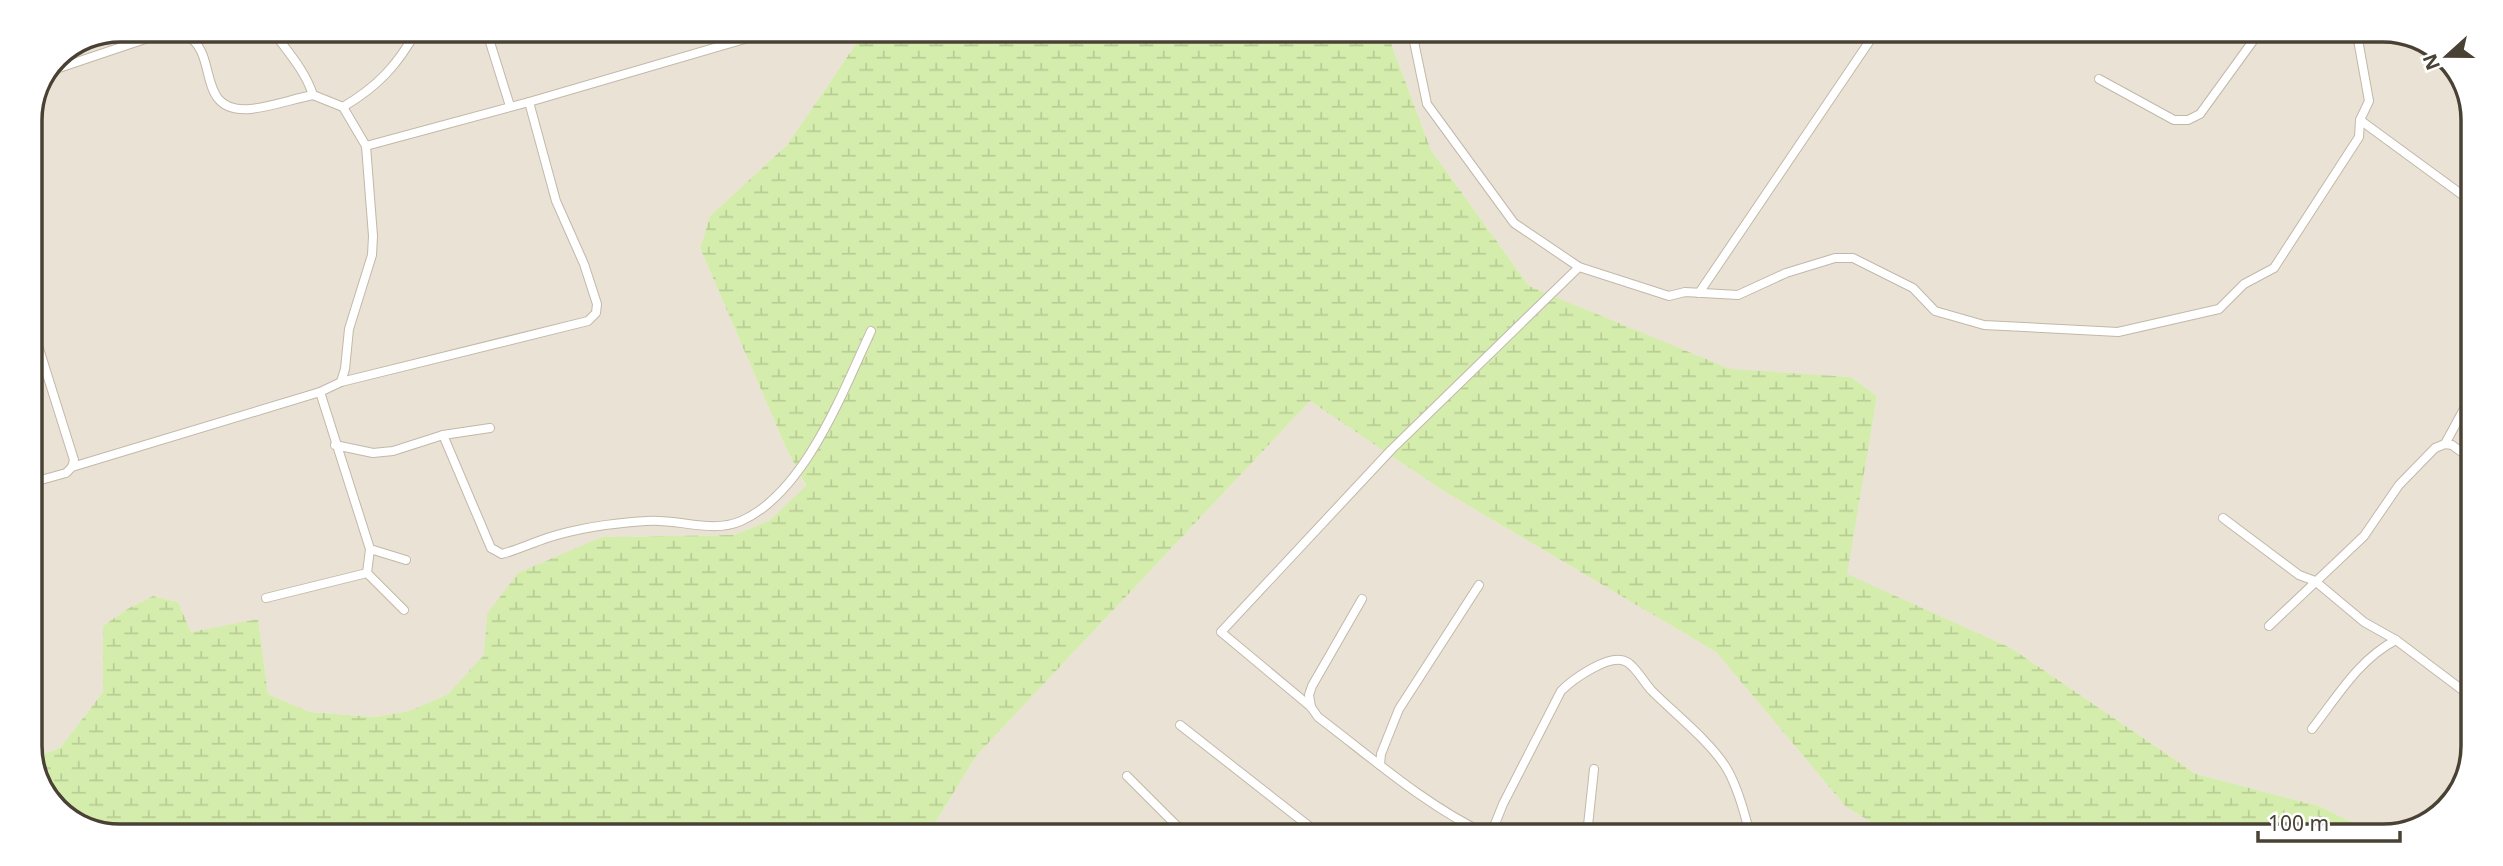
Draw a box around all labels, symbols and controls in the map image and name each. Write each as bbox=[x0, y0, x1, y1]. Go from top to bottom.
north arrow bbox=[2412, 21, 2482, 91]
text: N bbox=[2416, 50, 2446, 74]
scale bar bbox=[2258, 800, 2400, 844]
text: 100 m bbox=[2268, 809, 2329, 837]

